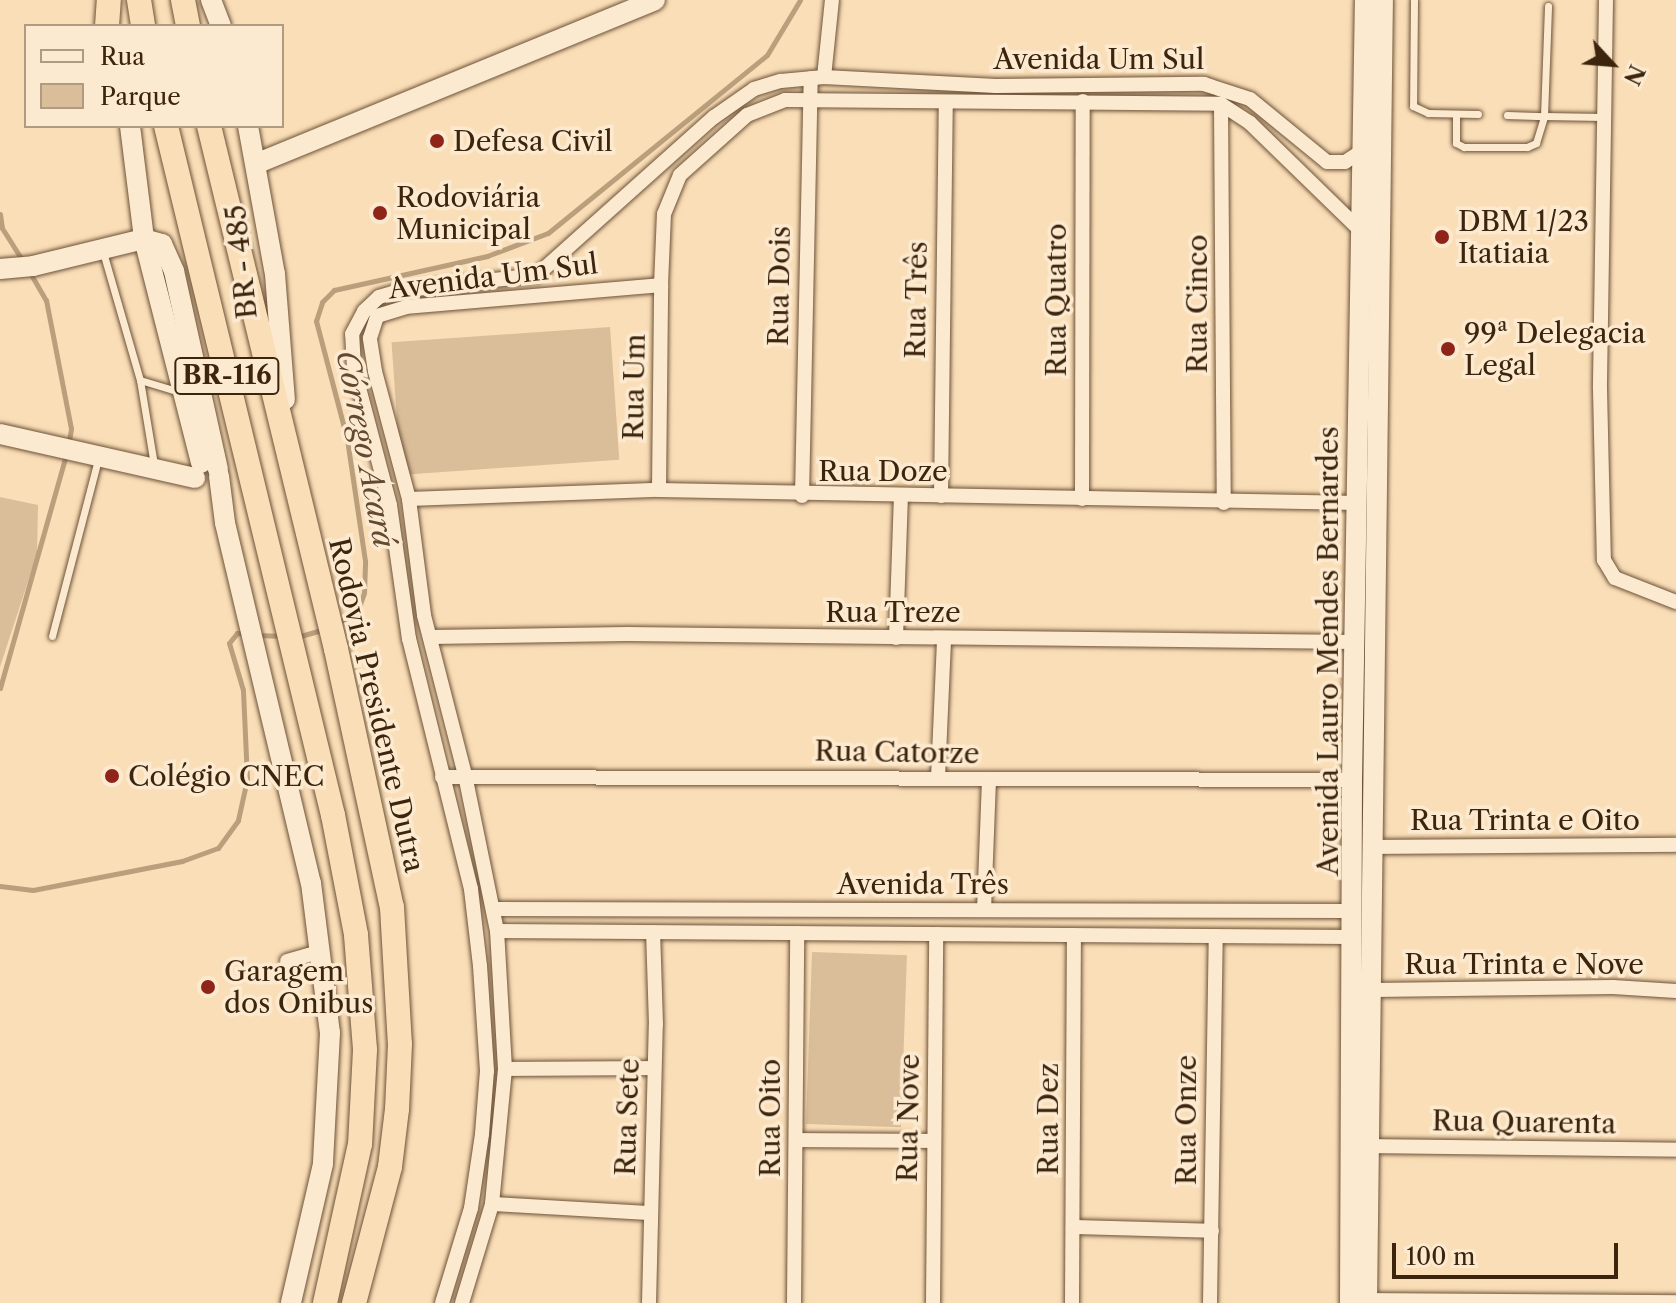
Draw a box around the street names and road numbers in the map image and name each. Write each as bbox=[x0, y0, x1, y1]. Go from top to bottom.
street label: Avenida Um Sul bbox=[993, 42, 1205, 76]
street label: BR - 485 bbox=[218, 203, 264, 321]
street label: Rua Quatro bbox=[1039, 223, 1073, 377]
street label: Rua Dois bbox=[761, 225, 797, 347]
street label: Rua Cinco bbox=[1180, 234, 1214, 374]
street label: Rua Três bbox=[898, 240, 934, 360]
street label: Avenida Um Sul bbox=[386, 246, 600, 306]
street label: Rua Um bbox=[616, 333, 652, 441]
road number: BR-116 bbox=[173, 354, 281, 398]
street label: Avenida Lauro Mendes Bernardes bbox=[1311, 426, 1345, 876]
street label: Rua Doze bbox=[818, 454, 948, 488]
street label: Rodovia Presidente Dutra bbox=[322, 534, 432, 876]
street label: Rua Treze bbox=[825, 595, 961, 629]
street label: Rua Catorze bbox=[814, 734, 980, 770]
street label: Rua Trinta e Oito bbox=[1409, 803, 1641, 837]
street label: Avenida Três bbox=[837, 867, 1009, 901]
street label: Rua Trinta e Nove bbox=[1403, 947, 1645, 981]
street label: Rua Nove bbox=[890, 1053, 926, 1183]
street label: Rua Onze bbox=[1169, 1055, 1203, 1185]
street label: Rua Sete bbox=[608, 1057, 646, 1177]
street label: Rua Oito bbox=[753, 1059, 787, 1177]
street label: Rua Dez bbox=[1031, 1063, 1065, 1175]
street label: Rua Quarenta bbox=[1431, 1104, 1617, 1140]

